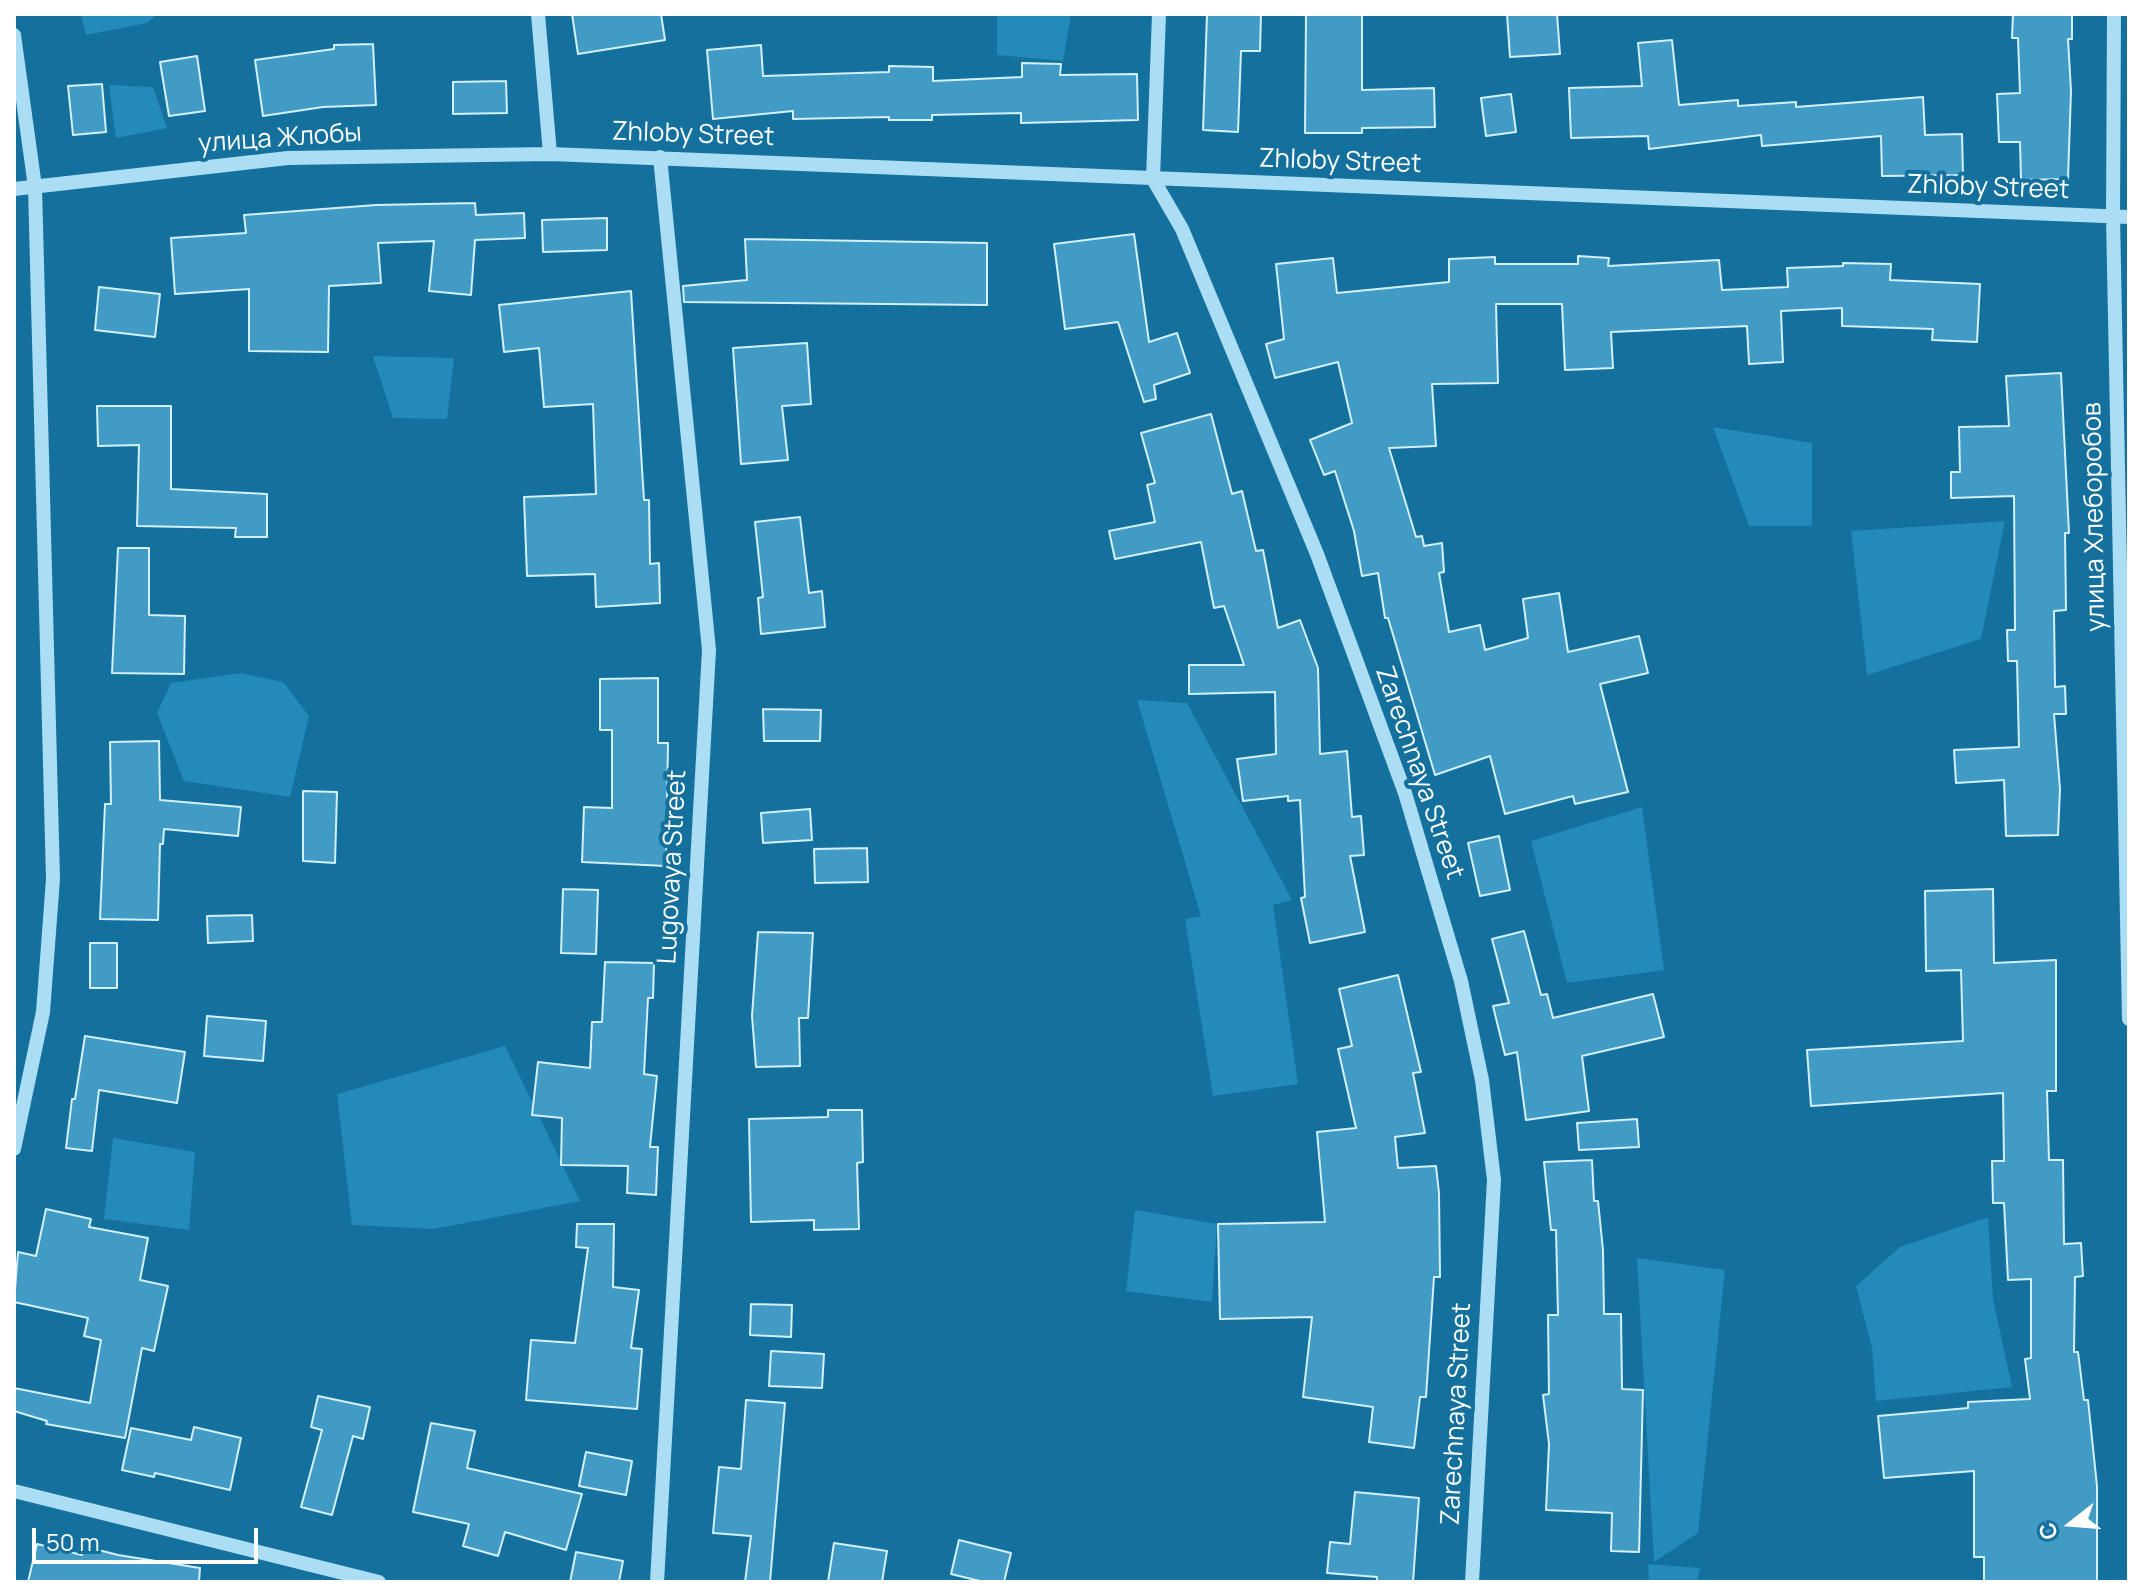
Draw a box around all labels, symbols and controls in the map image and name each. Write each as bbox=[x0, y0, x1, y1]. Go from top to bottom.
street label: Zhloby Street bbox=[611, 117, 775, 153]
street label: улица Жлобы bbox=[197, 118, 363, 160]
street label: Zhloby Street bbox=[1258, 144, 1422, 180]
street label: Zhloby Street bbox=[1906, 170, 2070, 206]
street label: улица Хлеборобов bbox=[2077, 402, 2113, 632]
street label: Zarechnaya Street bbox=[1368, 663, 1470, 883]
street label: Lugovaya Street bbox=[652, 769, 694, 965]
street label: Zarechnaya Street bbox=[1436, 1302, 1478, 1526]
north arrow bbox=[2031, 1484, 2111, 1564]
scale bar bbox=[36, 1512, 262, 1562]
text: С bbox=[2031, 1519, 2065, 1543]
text: 50 m bbox=[46, 1525, 100, 1558]

